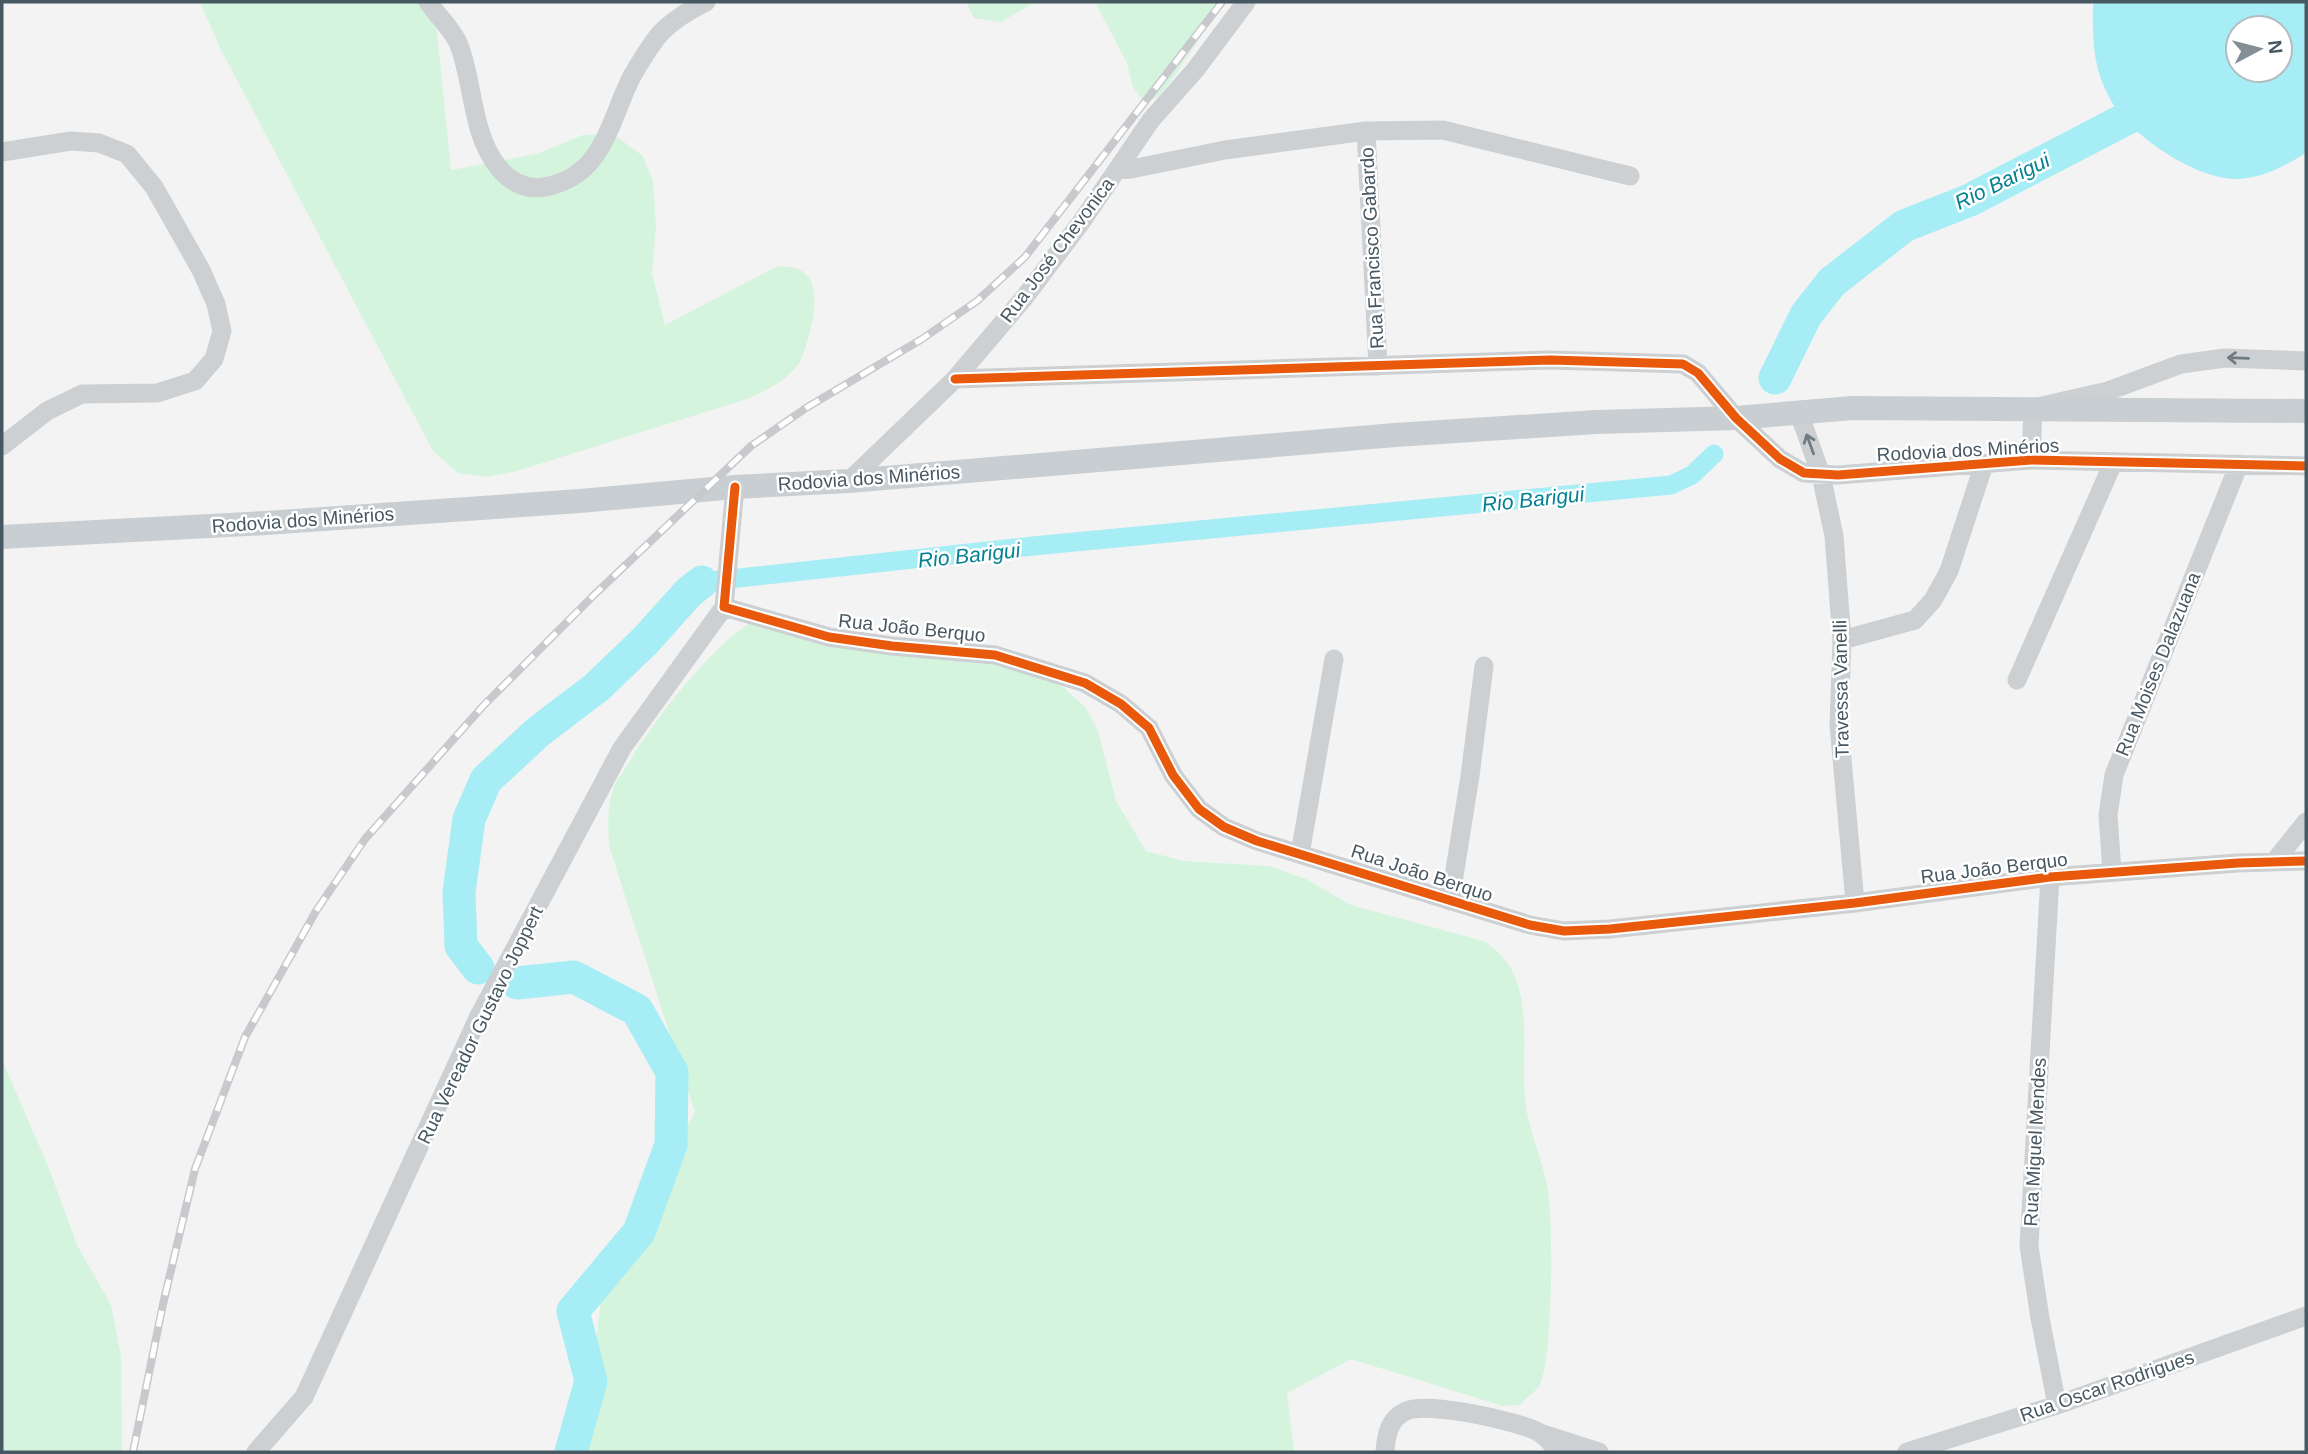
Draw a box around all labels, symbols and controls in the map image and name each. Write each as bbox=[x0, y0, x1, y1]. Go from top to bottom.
north arrow bbox=[2224, 14, 2294, 84]
text: N bbox=[2264, 39, 2287, 55]
street label: Rua Francisco Gabardo bbox=[1356, 147, 1388, 349]
water label: Rio Barigui bbox=[1951, 148, 2054, 214]
street label: Rua José Chevonica bbox=[996, 173, 1118, 326]
one-way arrow bbox=[2227, 352, 2250, 365]
one-way arrow bbox=[1803, 433, 1815, 455]
street label: Rodovia dos Minérios bbox=[1876, 435, 2060, 465]
street label: Rodovia dos Minérios bbox=[777, 461, 961, 495]
water label: Rio Barigui bbox=[1481, 482, 1587, 516]
street label: Rodovia dos Minérios bbox=[211, 503, 395, 537]
water label: Rio Barigui bbox=[917, 538, 1023, 572]
street label: Rua Moises Dalazuana bbox=[2111, 569, 2205, 759]
street label: Rua João Berquo bbox=[837, 610, 987, 646]
street label: Travessa Vanelli bbox=[1829, 620, 1853, 758]
street label: Rua João Berquo bbox=[1348, 840, 1496, 906]
street label: Rua João Berquo bbox=[1919, 849, 2069, 887]
street label: Rua Vereador Gustavo Joppert bbox=[413, 902, 547, 1147]
street label: Rua Miguel Mendes bbox=[2020, 1057, 2050, 1227]
street label: Rua Oscar Rodrigues bbox=[2017, 1346, 2197, 1426]

